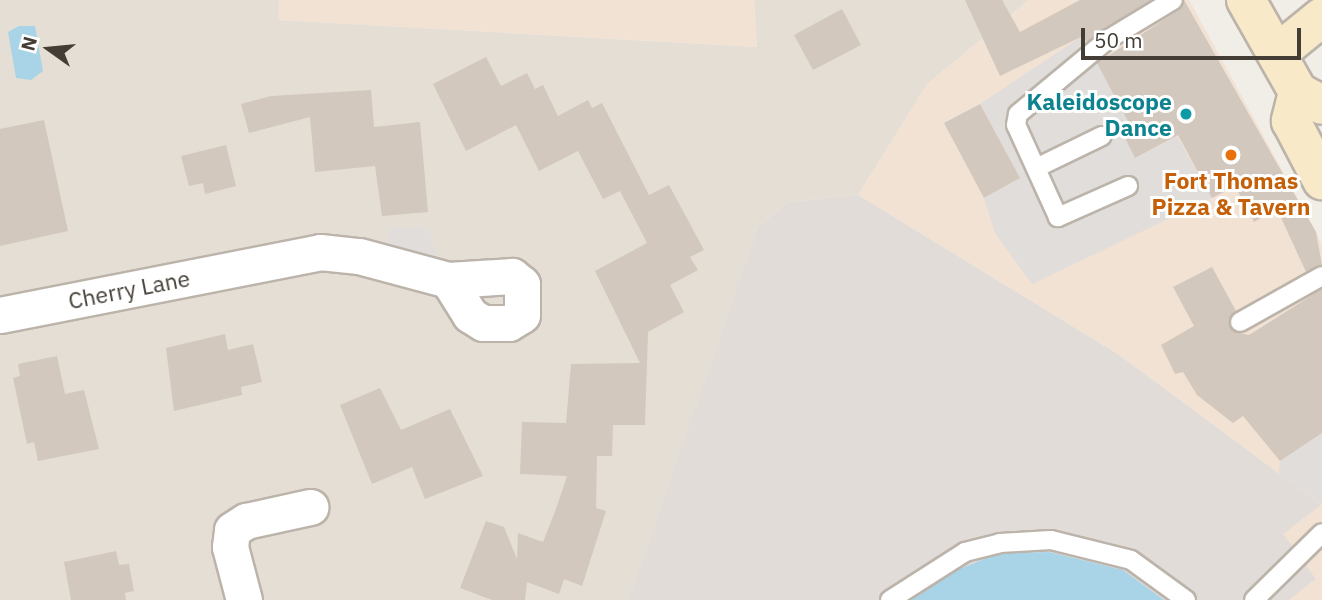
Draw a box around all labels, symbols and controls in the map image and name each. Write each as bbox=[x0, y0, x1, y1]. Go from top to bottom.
north arrow bbox=[14, 14, 84, 84]
scale bar bbox=[1084, 14, 1304, 58]
text: 50 m bbox=[1094, 26, 1143, 54]
text: N bbox=[15, 34, 42, 53]
place label: Kaleidoscope Dance bbox=[1026, 87, 1172, 141]
marker: Kaleidoscope Dance bbox=[1178, 106, 1194, 122]
marker: Fort Thomas Pizza & Tavern bbox=[1223, 147, 1239, 163]
place label: Fort Thomas Pizza & Tavern bbox=[1152, 166, 1310, 220]
street label: Cherry Lane bbox=[66, 264, 192, 314]

